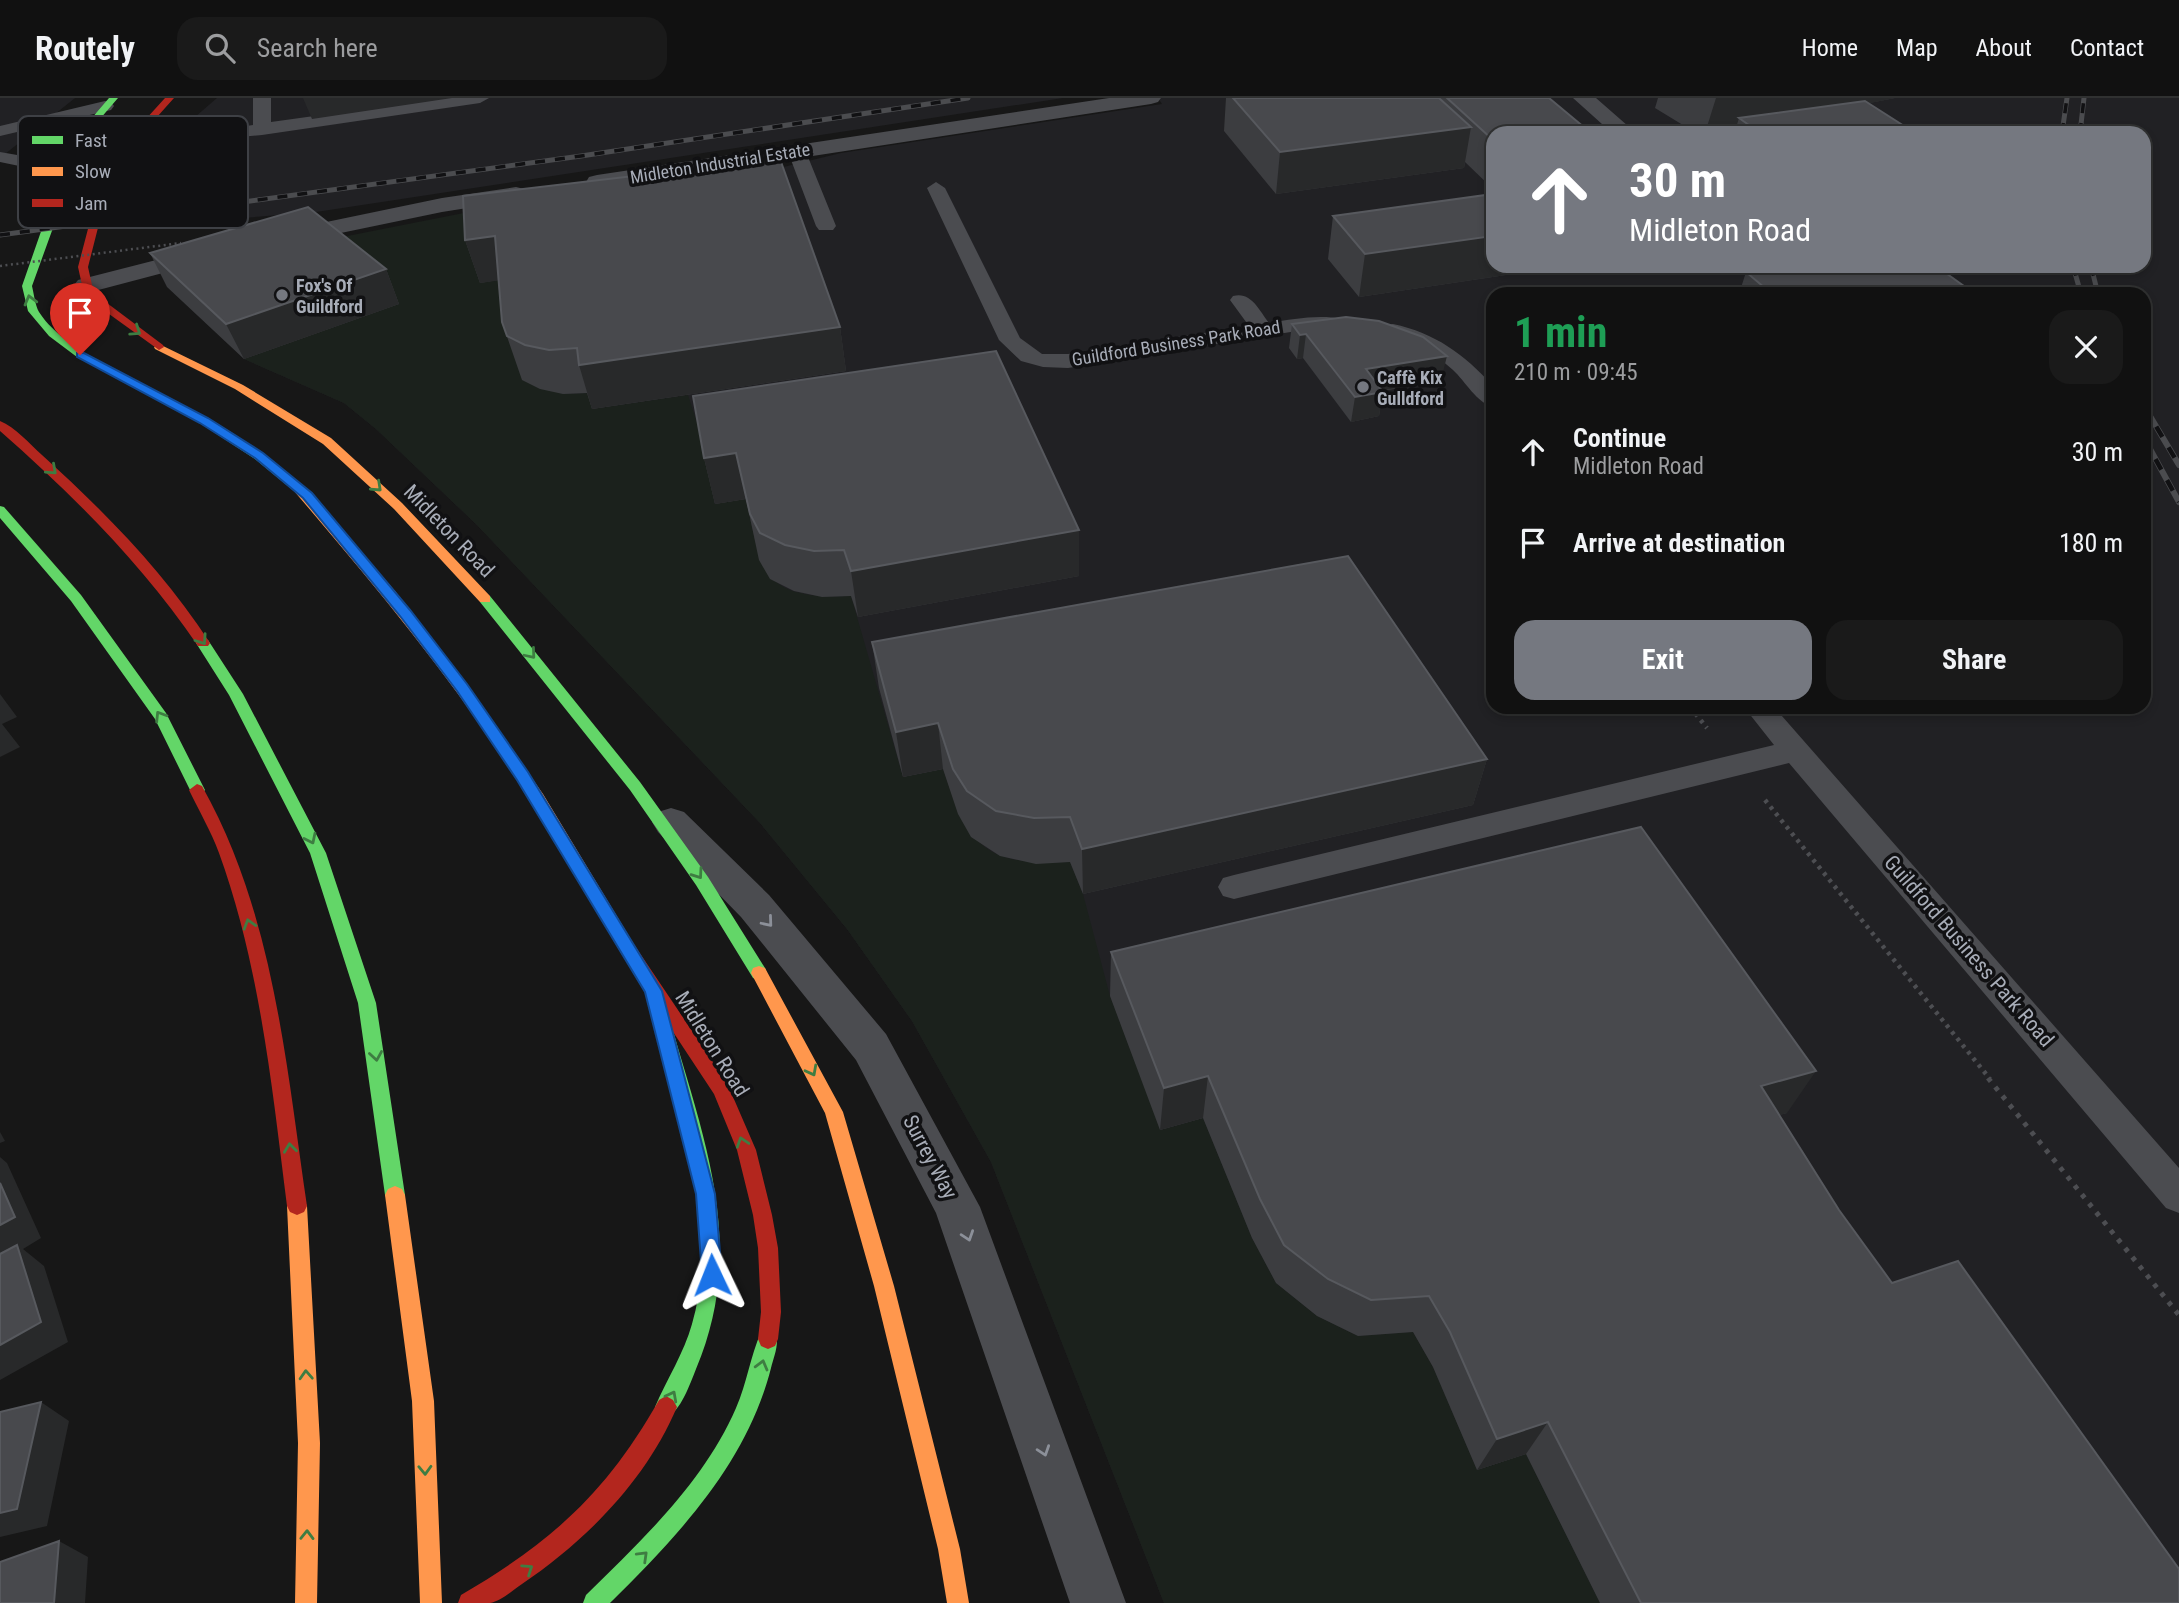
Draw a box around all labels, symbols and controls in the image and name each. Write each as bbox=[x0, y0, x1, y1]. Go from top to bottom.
search box bbox=[177, 17, 667, 80]
text: Routely bbox=[35, 29, 135, 68]
icon: search bbox=[201, 29, 239, 67]
text: Search here bbox=[257, 33, 378, 63]
text: Home bbox=[1802, 34, 1858, 62]
text: Map bbox=[1896, 34, 1938, 62]
text: About bbox=[1976, 34, 2032, 62]
text: Contact bbox=[2070, 34, 2144, 62]
legend bbox=[18, 116, 248, 228]
text: Fast bbox=[75, 129, 107, 152]
street label: Midleton Industrial Estate bbox=[628, 138, 812, 188]
text: 30 m bbox=[1629, 152, 1726, 209]
icon: ahead bbox=[1514, 154, 1605, 245]
text: Slow bbox=[75, 160, 111, 183]
text: Jam bbox=[75, 192, 108, 215]
text: Midleton Road bbox=[1629, 211, 1811, 249]
place label: Fox's Of Guildford bbox=[296, 275, 363, 317]
pin bbox=[50, 283, 110, 355]
marker: Fox's Of Guildford bbox=[274, 287, 290, 303]
one-way arrow bbox=[24, 294, 38, 306]
icon: arrive bbox=[61, 294, 99, 332]
text: 1 min bbox=[1514, 308, 1607, 357]
button: close bbox=[2049, 310, 2123, 384]
street label: Guildford Business Park Road bbox=[1070, 316, 1282, 370]
one-way arrow bbox=[128, 323, 141, 335]
text: 210 m · 09:45 bbox=[1514, 359, 1638, 386]
place label: Caffè Kix Gulldford bbox=[1377, 367, 1444, 409]
marker: Caffè Kix Gulldford bbox=[1355, 379, 1371, 395]
text: Continue bbox=[1573, 423, 1666, 453]
icon: ahead bbox=[1514, 433, 1552, 471]
text: 30 m bbox=[2072, 437, 2123, 467]
text: Midleton Road bbox=[1573, 453, 1704, 480]
one-way arrow bbox=[44, 461, 57, 474]
one-way arrow bbox=[369, 479, 382, 491]
street label: Midleton Road bbox=[399, 480, 499, 582]
icon: arrive bbox=[1514, 524, 1552, 562]
text: Arrive at destination bbox=[1573, 528, 1785, 558]
text: 180 m bbox=[2059, 528, 2123, 558]
button: Exit bbox=[1514, 620, 1812, 700]
button: Share bbox=[1826, 620, 2123, 700]
one-way arrow bbox=[193, 632, 206, 645]
one-way arrow bbox=[523, 646, 535, 659]
one-way arrow bbox=[155, 711, 168, 724]
one-way arrow bbox=[303, 832, 317, 844]
street label: Guildford Business Park Road bbox=[1879, 850, 2059, 1052]
one-way arrow bbox=[690, 866, 702, 879]
one-way arrow bbox=[760, 915, 773, 927]
one-way arrow bbox=[242, 919, 257, 931]
street label: Midleton Road bbox=[670, 987, 754, 1101]
one-way arrow bbox=[368, 1050, 383, 1062]
one-way arrow bbox=[804, 1064, 818, 1076]
street label: Surrey Way bbox=[898, 1111, 962, 1203]
one-way arrow bbox=[736, 1137, 750, 1149]
one-way arrow bbox=[282, 1142, 297, 1154]
one-way arrow bbox=[960, 1230, 974, 1242]
position arrow bbox=[675, 1238, 749, 1312]
one-way arrow bbox=[754, 1359, 768, 1371]
one-way arrow bbox=[298, 1369, 313, 1380]
one-way arrow bbox=[663, 1390, 677, 1403]
one-way arrow bbox=[1036, 1444, 1050, 1456]
one-way arrow bbox=[418, 1464, 433, 1475]
one-way arrow bbox=[299, 1529, 315, 1540]
one-way arrow bbox=[635, 1551, 648, 1564]
one-way arrow bbox=[520, 1564, 533, 1577]

